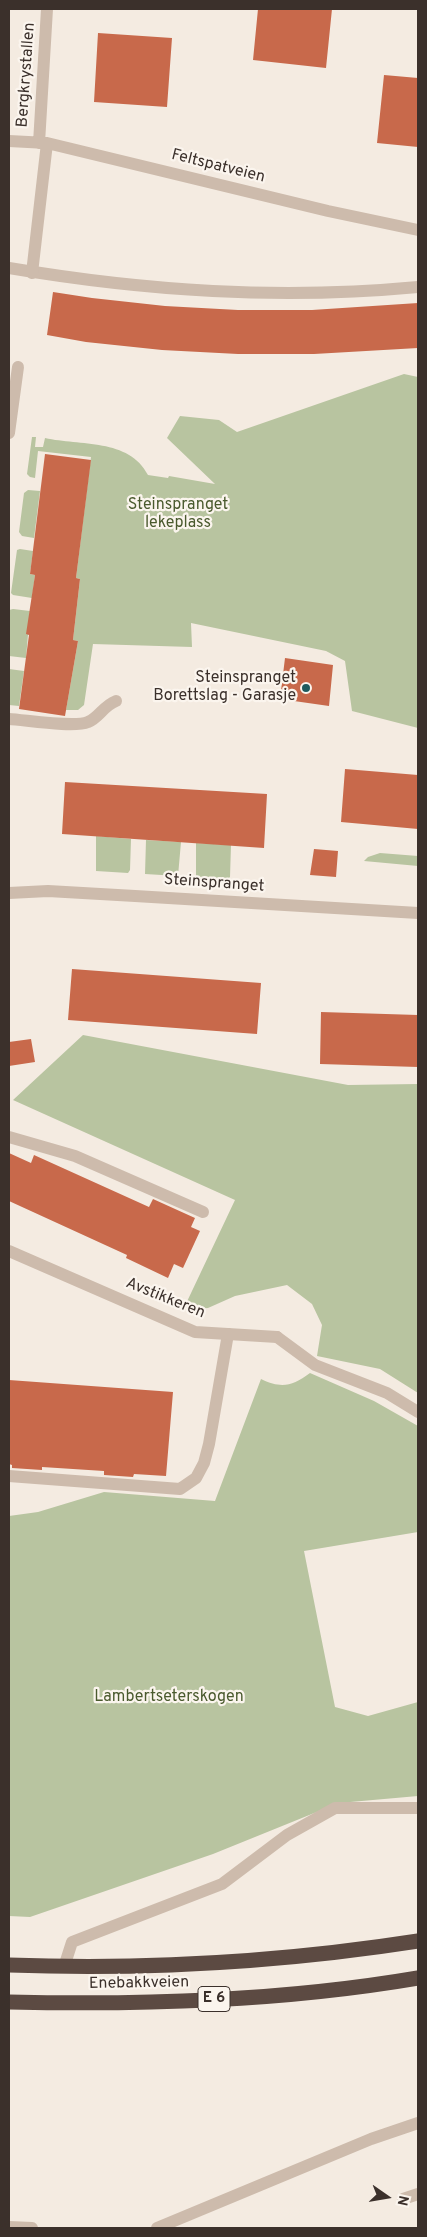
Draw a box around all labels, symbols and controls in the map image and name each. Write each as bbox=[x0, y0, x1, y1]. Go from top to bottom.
street label: Bergkrystallen bbox=[14, 22, 40, 128]
street label: Feltspatveien bbox=[169, 146, 267, 188]
park label: Steinspranget lekeplass bbox=[128, 496, 228, 534]
place label: Steinspranget Borettslag - Garasje bbox=[153, 669, 296, 707]
marker: Steinspranget Borettslag - Garasje bbox=[300, 682, 312, 694]
street label: Steinspranget bbox=[163, 871, 265, 897]
street label: Avstikkeren bbox=[122, 1274, 208, 1324]
park label: Lambertseterskogen bbox=[94, 1688, 244, 1708]
street label: Enebakkveien bbox=[89, 1974, 189, 1994]
road number: E 6 bbox=[198, 1986, 230, 2012]
north arrow bbox=[362, 2172, 412, 2222]
text: N bbox=[393, 2194, 412, 2207]

